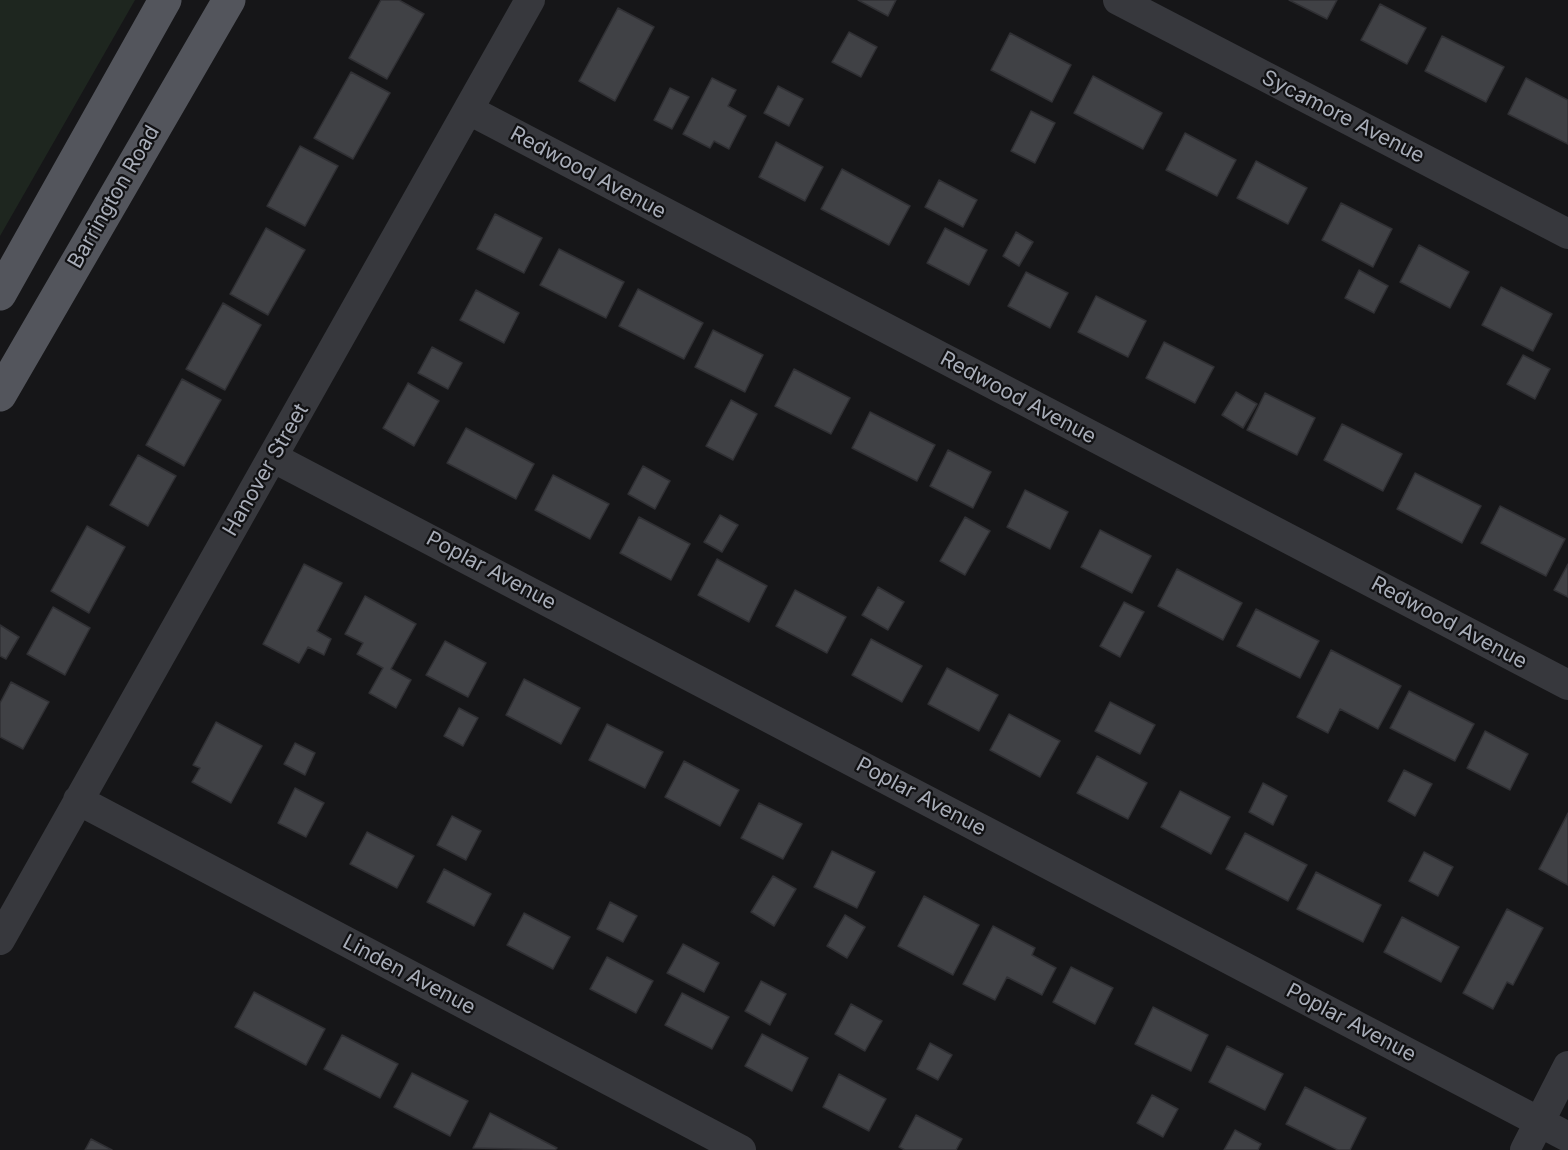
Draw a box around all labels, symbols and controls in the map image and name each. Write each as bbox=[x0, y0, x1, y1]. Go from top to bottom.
street label: Sycamore Avenue bbox=[1257, 65, 1429, 169]
street label: Barrington Road bbox=[63, 121, 165, 273]
street label: Redwood Avenue bbox=[506, 121, 670, 225]
street label: Redwood Avenue bbox=[936, 346, 1100, 450]
street label: Hanover Street bbox=[218, 399, 314, 541]
street label: Poplar Avenue bbox=[422, 526, 560, 616]
street label: Redwood Avenue bbox=[1367, 571, 1531, 675]
street label: Poplar Avenue bbox=[852, 752, 990, 842]
street label: Linden Avenue bbox=[338, 929, 480, 1021]
street label: Poplar Avenue bbox=[1282, 978, 1420, 1068]

